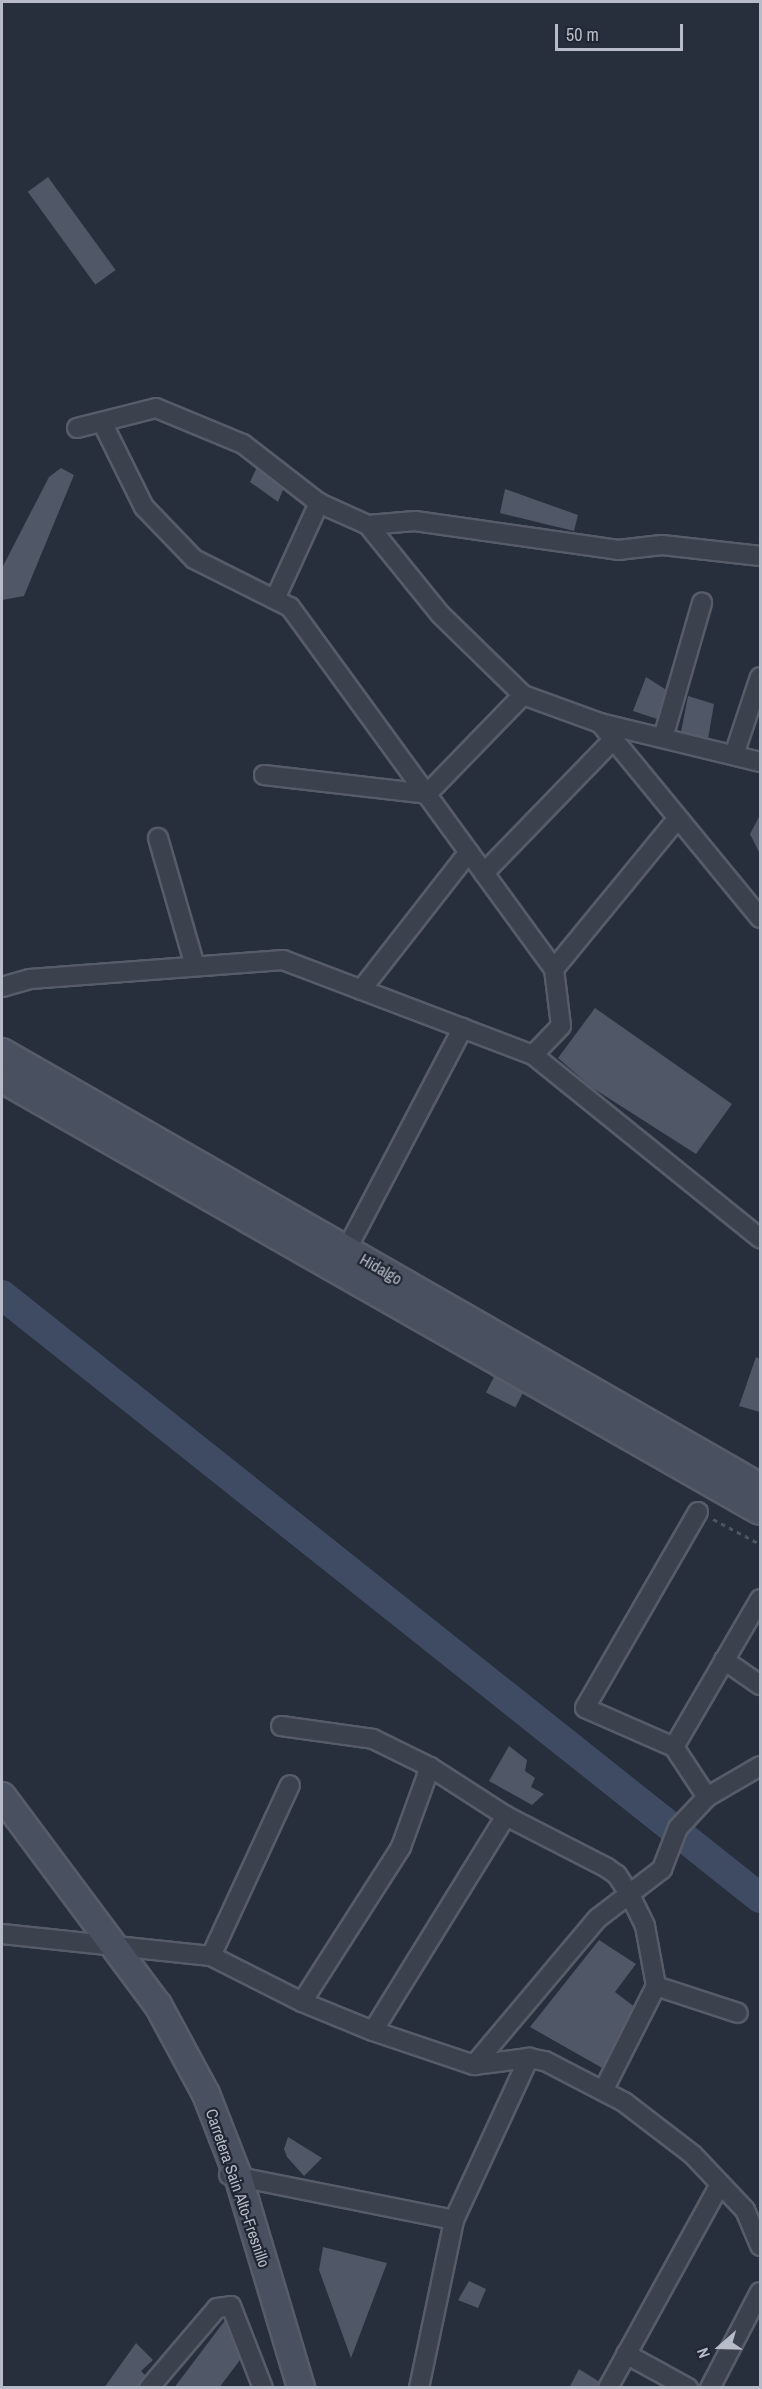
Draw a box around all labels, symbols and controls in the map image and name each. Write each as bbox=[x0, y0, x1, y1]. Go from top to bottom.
scale bar bbox=[558, 12, 686, 50]
text: 50 m bbox=[566, 22, 599, 47]
street label: Hidalgo bbox=[357, 1249, 405, 1289]
street label: Carretera Sain Alto-Fresnillo bbox=[202, 2106, 274, 2270]
north arrow bbox=[690, 2317, 750, 2377]
text: N bbox=[691, 2345, 715, 2361]

